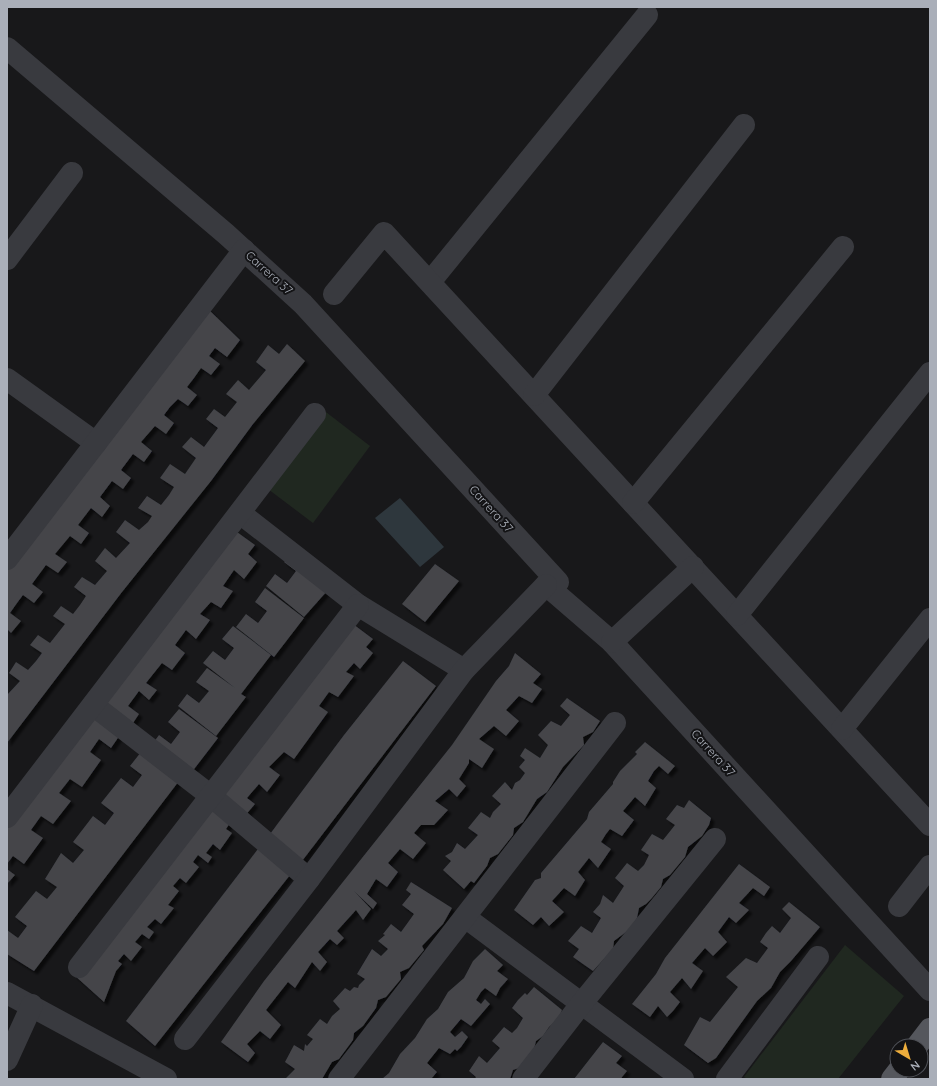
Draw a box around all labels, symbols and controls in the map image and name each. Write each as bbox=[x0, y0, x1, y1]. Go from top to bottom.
street label: Carrera 37 bbox=[243, 248, 296, 298]
street label: Carrera 37 bbox=[466, 482, 516, 535]
street label: Carrera 37 bbox=[688, 726, 738, 779]
north arrow bbox=[889, 1038, 929, 1078]
text: N bbox=[908, 1058, 923, 1074]

